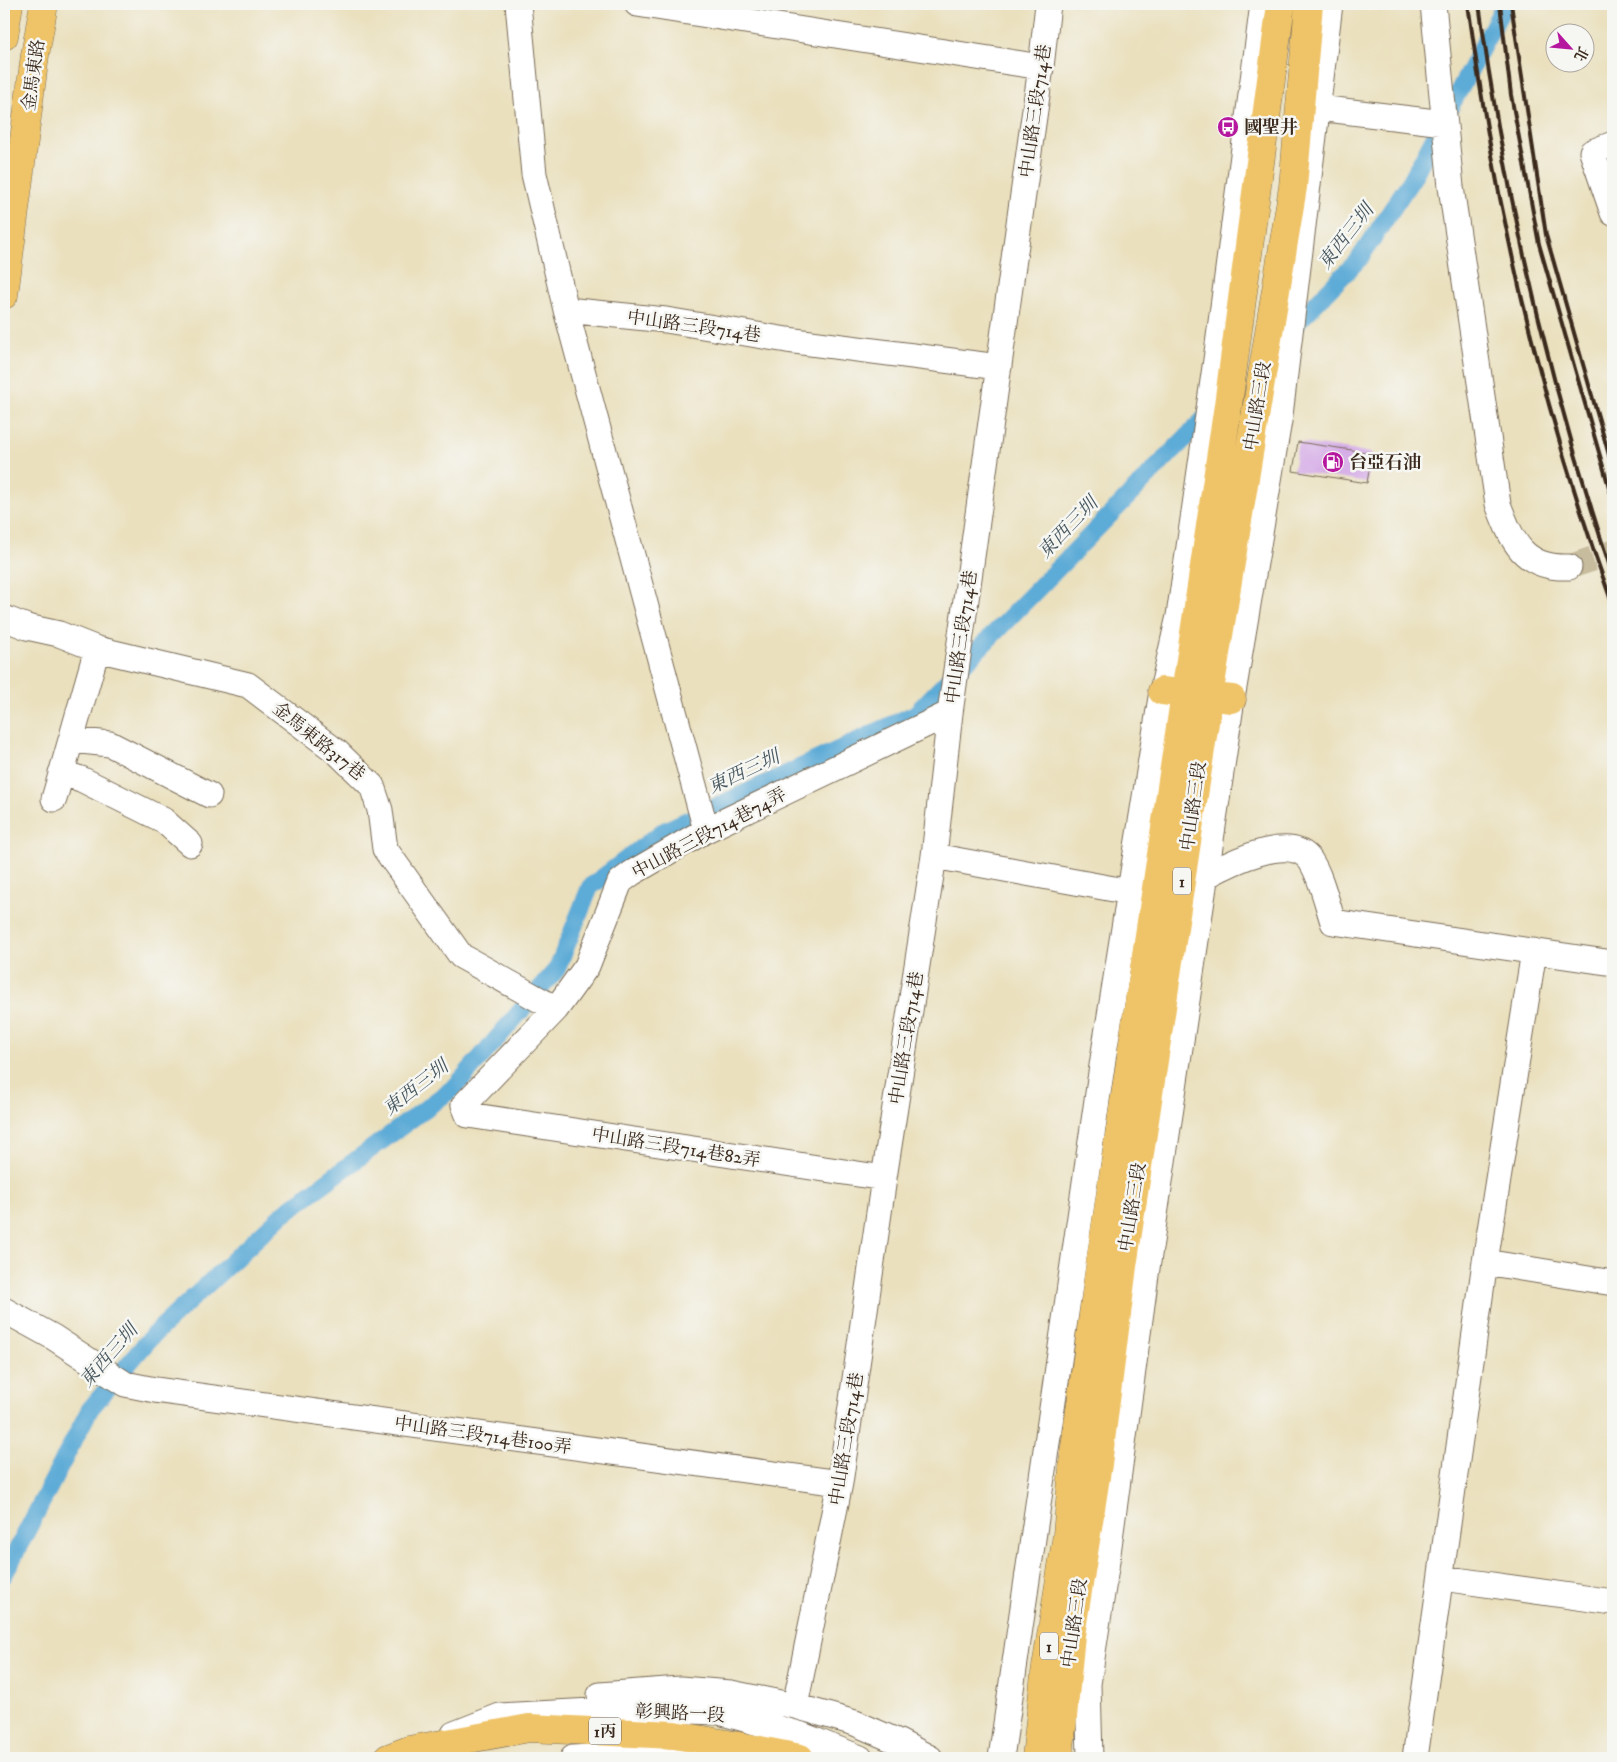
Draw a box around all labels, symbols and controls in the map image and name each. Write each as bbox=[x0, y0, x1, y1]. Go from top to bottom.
north arrow bbox=[1544, 22, 1594, 72]
street label: 金馬東路 bbox=[18, 38, 50, 112]
street label: 中山路三段714巷 bbox=[1016, 43, 1056, 179]
text: 北 bbox=[1569, 43, 1592, 64]
bus stop icon: 國聖井 bbox=[1216, 115, 1240, 139]
place label: 國聖井 bbox=[1244, 117, 1298, 139]
water label: 東西三圳 bbox=[1314, 198, 1380, 274]
street label: 中山路三段714巷 bbox=[626, 307, 762, 347]
street label: 中山路三段 bbox=[1240, 360, 1276, 452]
fuel station icon: 台亞石油 bbox=[1321, 450, 1345, 474]
place label: 台亞石油 bbox=[1349, 452, 1421, 474]
water label: 東西三圳 bbox=[1033, 491, 1105, 563]
street label: 中山路三段714巷 bbox=[942, 569, 982, 705]
street label: 金馬東路317巷 bbox=[268, 698, 369, 786]
water label: 東西三圳 bbox=[704, 745, 786, 799]
street label: 中山路三段 bbox=[1177, 760, 1211, 852]
street label: 中山路三段714巷74弄 bbox=[628, 784, 791, 884]
road number: 1 bbox=[1173, 868, 1191, 894]
street label: 中山路三段714巷 bbox=[886, 970, 928, 1106]
water label: 東西三圳 bbox=[379, 1054, 455, 1121]
street label: 中山路三段714巷82弄 bbox=[590, 1124, 762, 1172]
street label: 中山路三段 bbox=[1115, 1161, 1151, 1253]
water label: 東西三圳 bbox=[76, 1318, 145, 1392]
street label: 中山路三段714巷 bbox=[826, 1371, 868, 1507]
street label: 中山路三段714巷100弄 bbox=[393, 1413, 573, 1459]
street label: 中山路三段 bbox=[1058, 1577, 1092, 1669]
road number: 1 bbox=[1040, 1632, 1058, 1660]
street label: 彰興路一段 bbox=[634, 1701, 725, 1727]
road number: 1丙 bbox=[589, 1718, 621, 1744]

